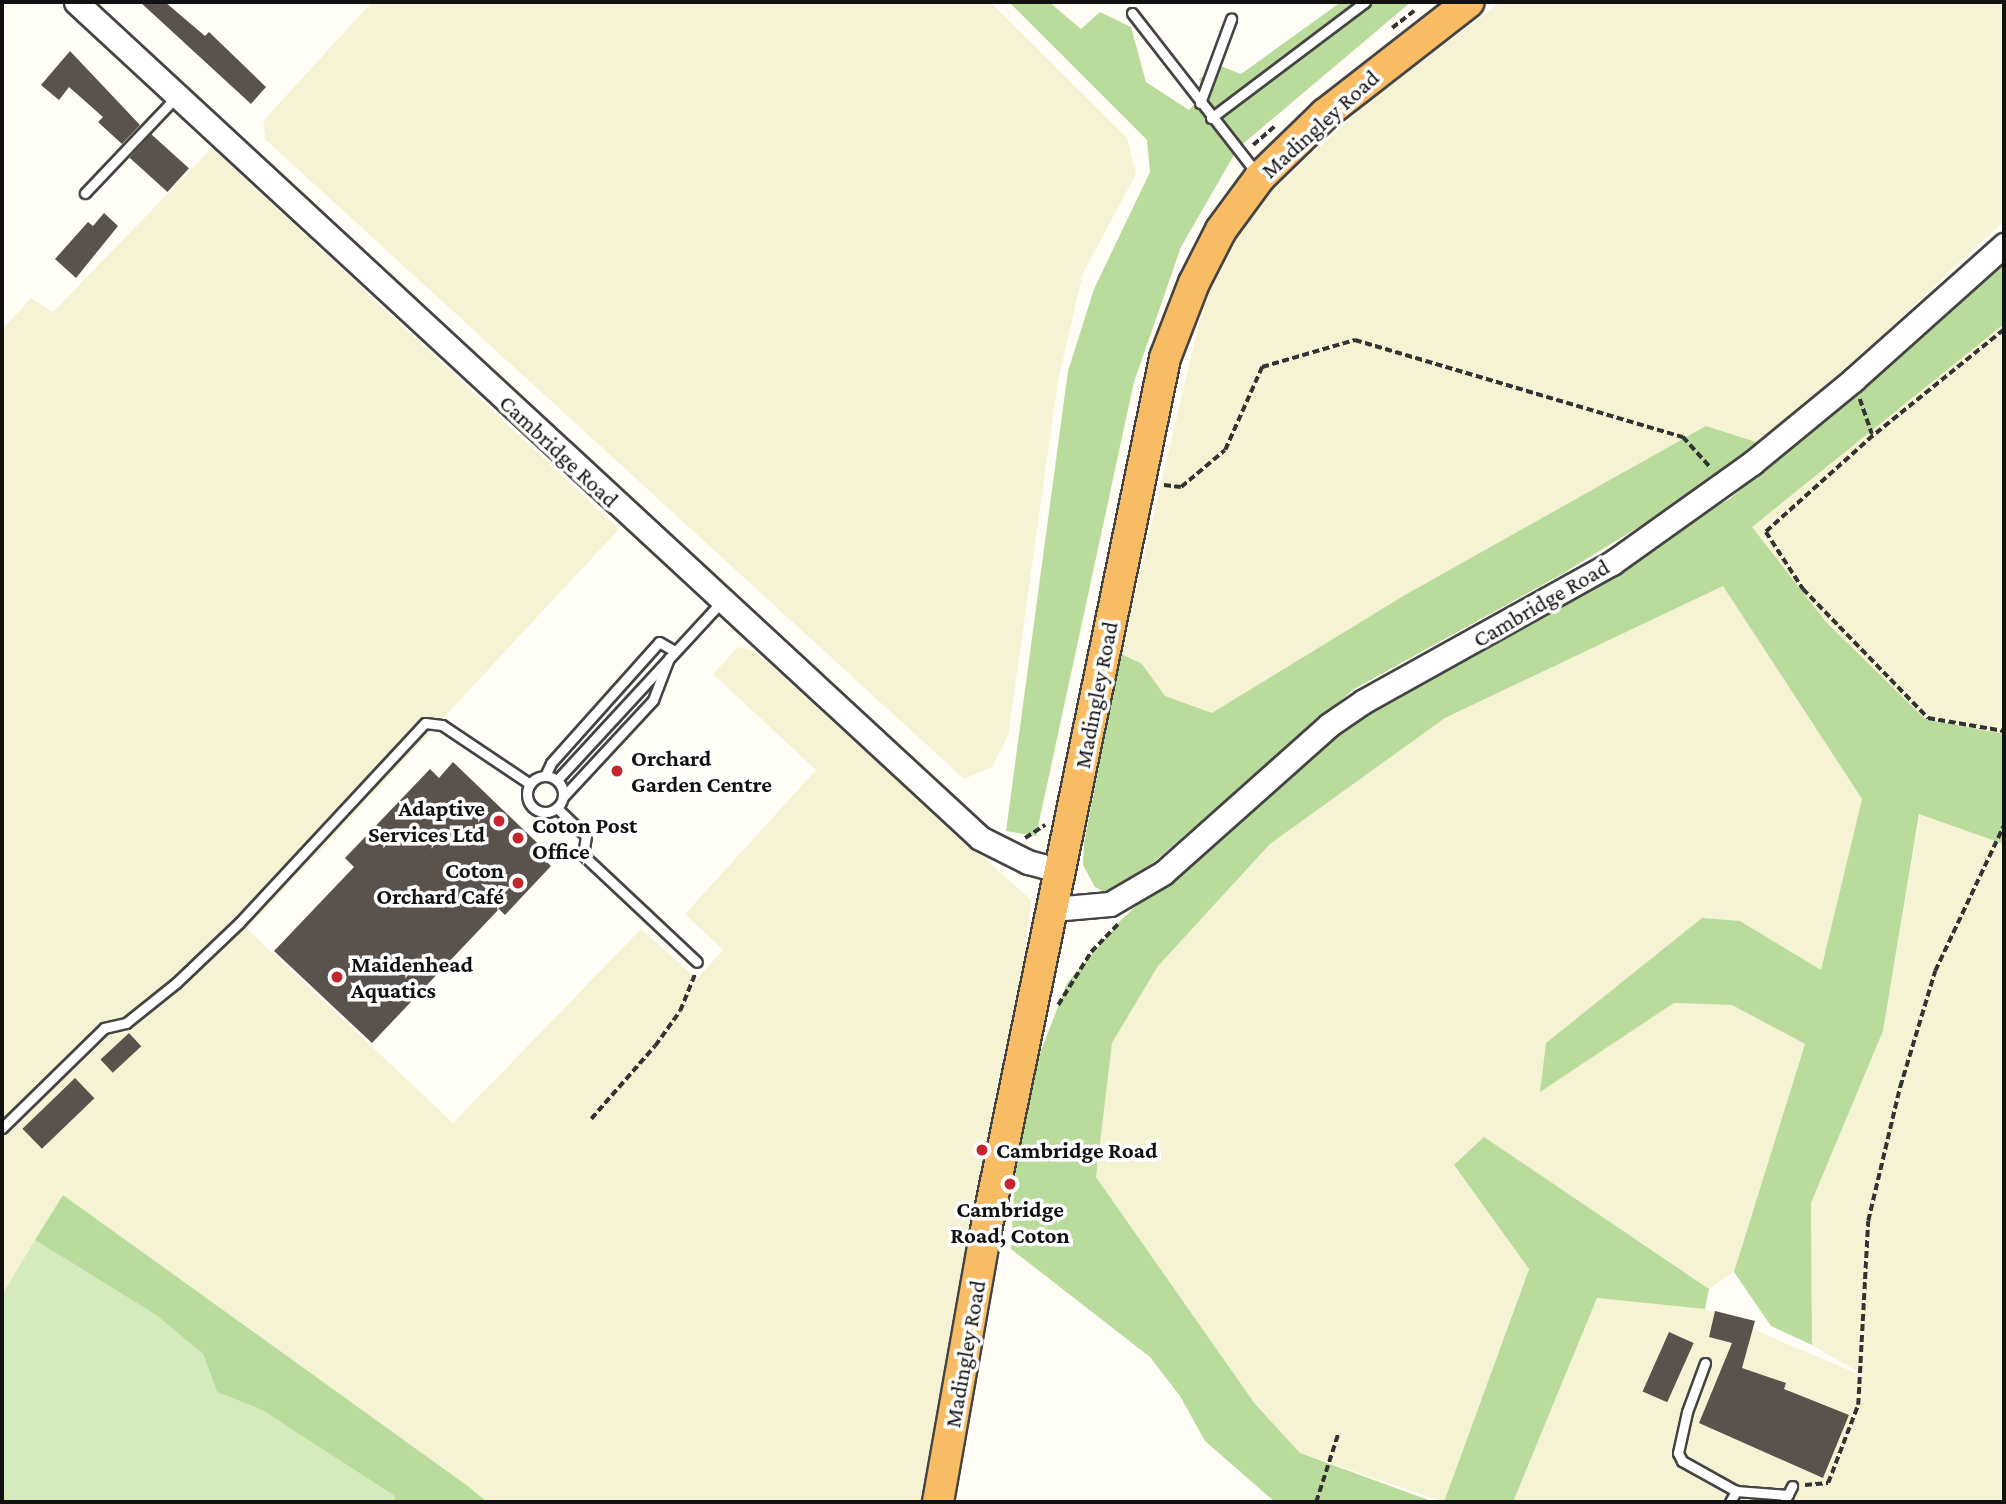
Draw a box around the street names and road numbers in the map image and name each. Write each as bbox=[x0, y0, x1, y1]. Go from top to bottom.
street label: Madingley Road bbox=[1255, 64, 1385, 184]
street label: Cambridge Road bbox=[494, 389, 624, 513]
street label: Cambridge Road bbox=[1468, 553, 1614, 653]
street label: Madingley Road bbox=[1068, 619, 1124, 771]
street label: Madingley Road bbox=[938, 1278, 992, 1430]

